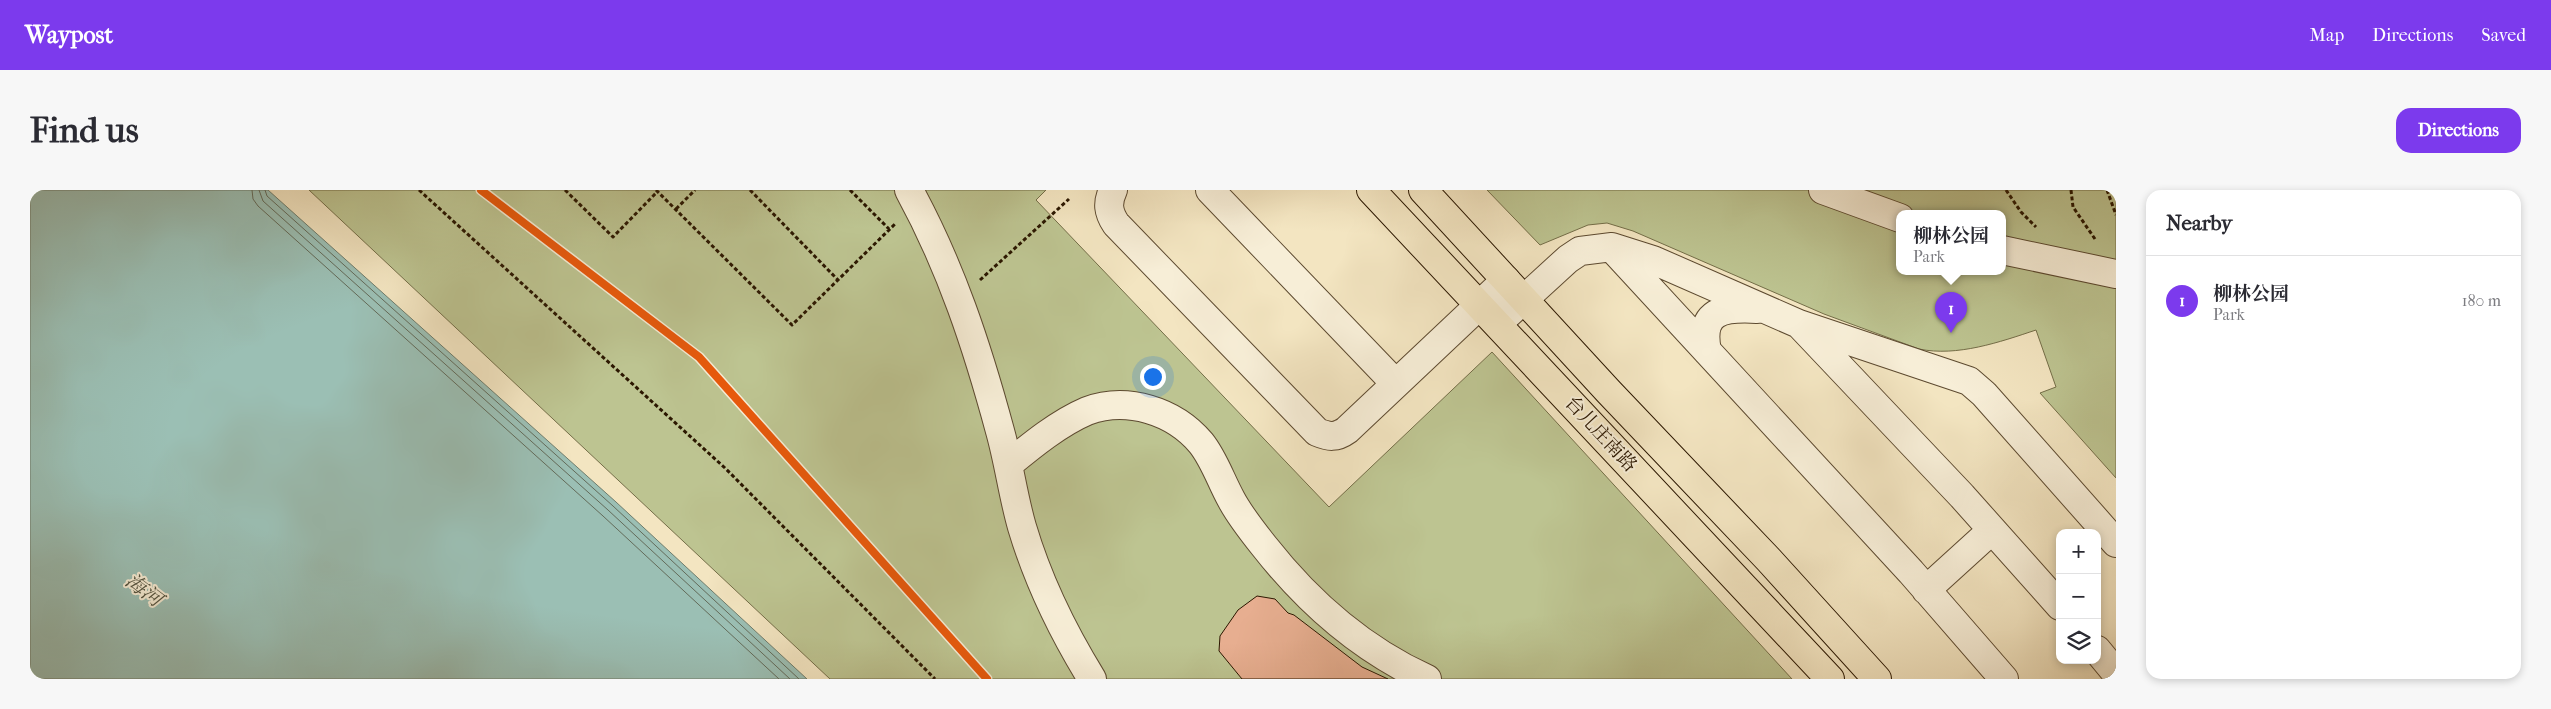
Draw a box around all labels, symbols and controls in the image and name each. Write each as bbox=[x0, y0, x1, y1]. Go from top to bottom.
text: Waypost bbox=[25, 21, 113, 49]
text: Map bbox=[2310, 25, 2344, 46]
text: Directions bbox=[2372, 25, 2453, 46]
text: Saved bbox=[2481, 25, 2526, 46]
button: Directions bbox=[2396, 108, 2521, 153]
text: Find us bbox=[30, 110, 139, 151]
popup bbox=[1896, 210, 2006, 275]
text: Nearby bbox=[2166, 211, 2232, 235]
text: 柳林公园 bbox=[1913, 225, 1989, 247]
text: Park bbox=[1913, 247, 1945, 266]
text: 柳林公园 bbox=[2213, 283, 2289, 305]
text: 1 bbox=[2179, 291, 2185, 310]
text: 180 m bbox=[2462, 291, 2501, 310]
pin: 1 bbox=[1935, 292, 1967, 333]
text: Park bbox=[2213, 305, 2245, 324]
your location bbox=[1140, 364, 1166, 390]
street label: 台儿庄南路 bbox=[1561, 392, 1641, 476]
map controls bbox=[2056, 529, 2101, 664]
button: + bbox=[2056, 529, 2101, 574]
water label: 海河 bbox=[121, 569, 169, 613]
button: − bbox=[2056, 574, 2101, 619]
button: layers bbox=[2056, 619, 2101, 664]

